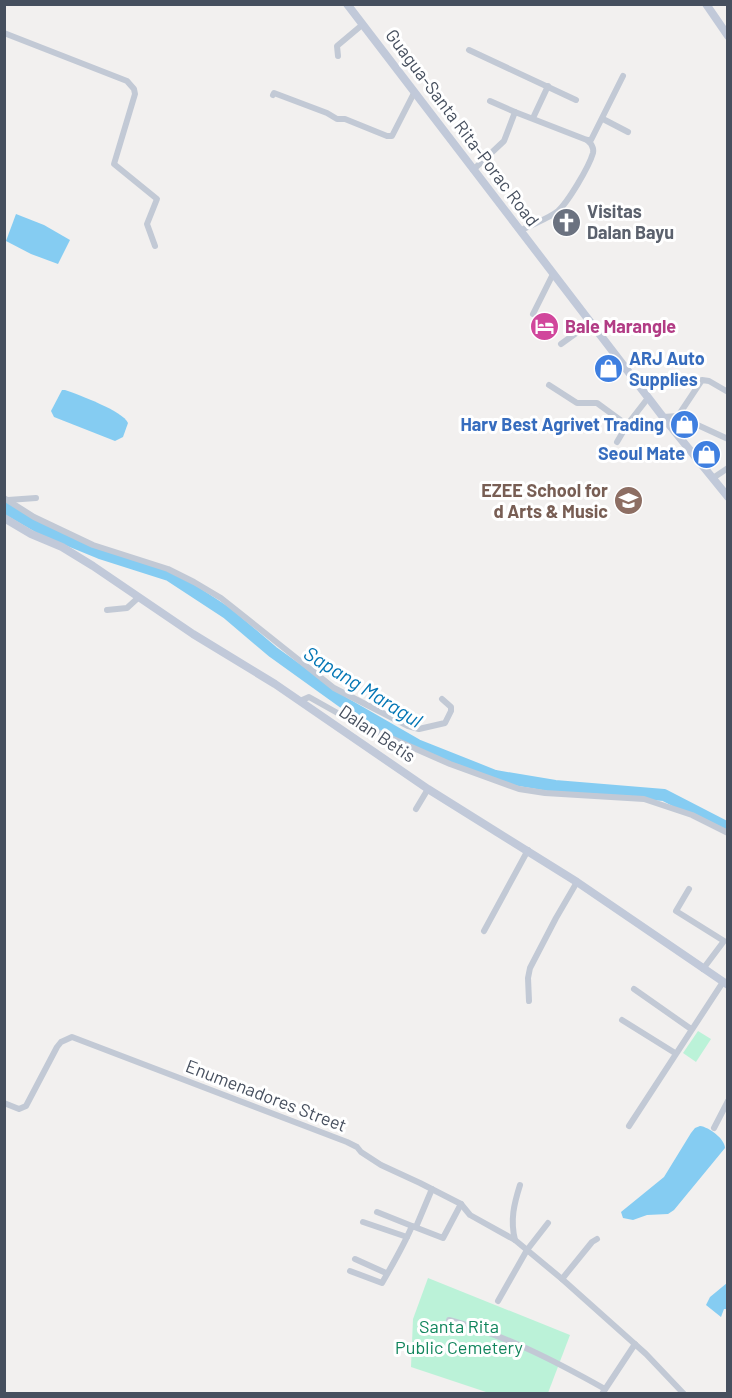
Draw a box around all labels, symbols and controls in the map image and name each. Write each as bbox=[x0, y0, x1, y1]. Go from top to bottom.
street label: Guagua-Santa Rita-Porac Road bbox=[381, 24, 544, 230]
place label: Visitas Dalan Bayu bbox=[587, 200, 674, 243]
church icon: Visitas Dalan Bayu bbox=[550, 206, 582, 238]
hotel icon: Bale Marangle bbox=[528, 311, 560, 343]
place label: Bale Marangle bbox=[565, 315, 676, 337]
place label: ARJ Auto Supplies bbox=[629, 347, 705, 390]
shop icon: ARJ Auto Supplies bbox=[592, 353, 624, 385]
shop icon: Harv Best Agrivet Trading bbox=[669, 409, 701, 441]
place label: Harv Best Agrivet Trading bbox=[460, 413, 664, 435]
shop icon: Seoul Mate bbox=[690, 438, 722, 470]
place label: Seoul Mate bbox=[598, 442, 685, 464]
place label: EZEE School for d Arts & Music bbox=[481, 479, 608, 522]
school or university icon: EZEE School for d Arts & Music bbox=[613, 485, 645, 517]
water label: Sapang Maragul bbox=[300, 640, 428, 732]
street label: Dalan Betis bbox=[335, 700, 420, 767]
street label: Enumenadores Street bbox=[183, 1054, 350, 1136]
park label: Santa Rita Public Cemetery bbox=[395, 1315, 523, 1358]

